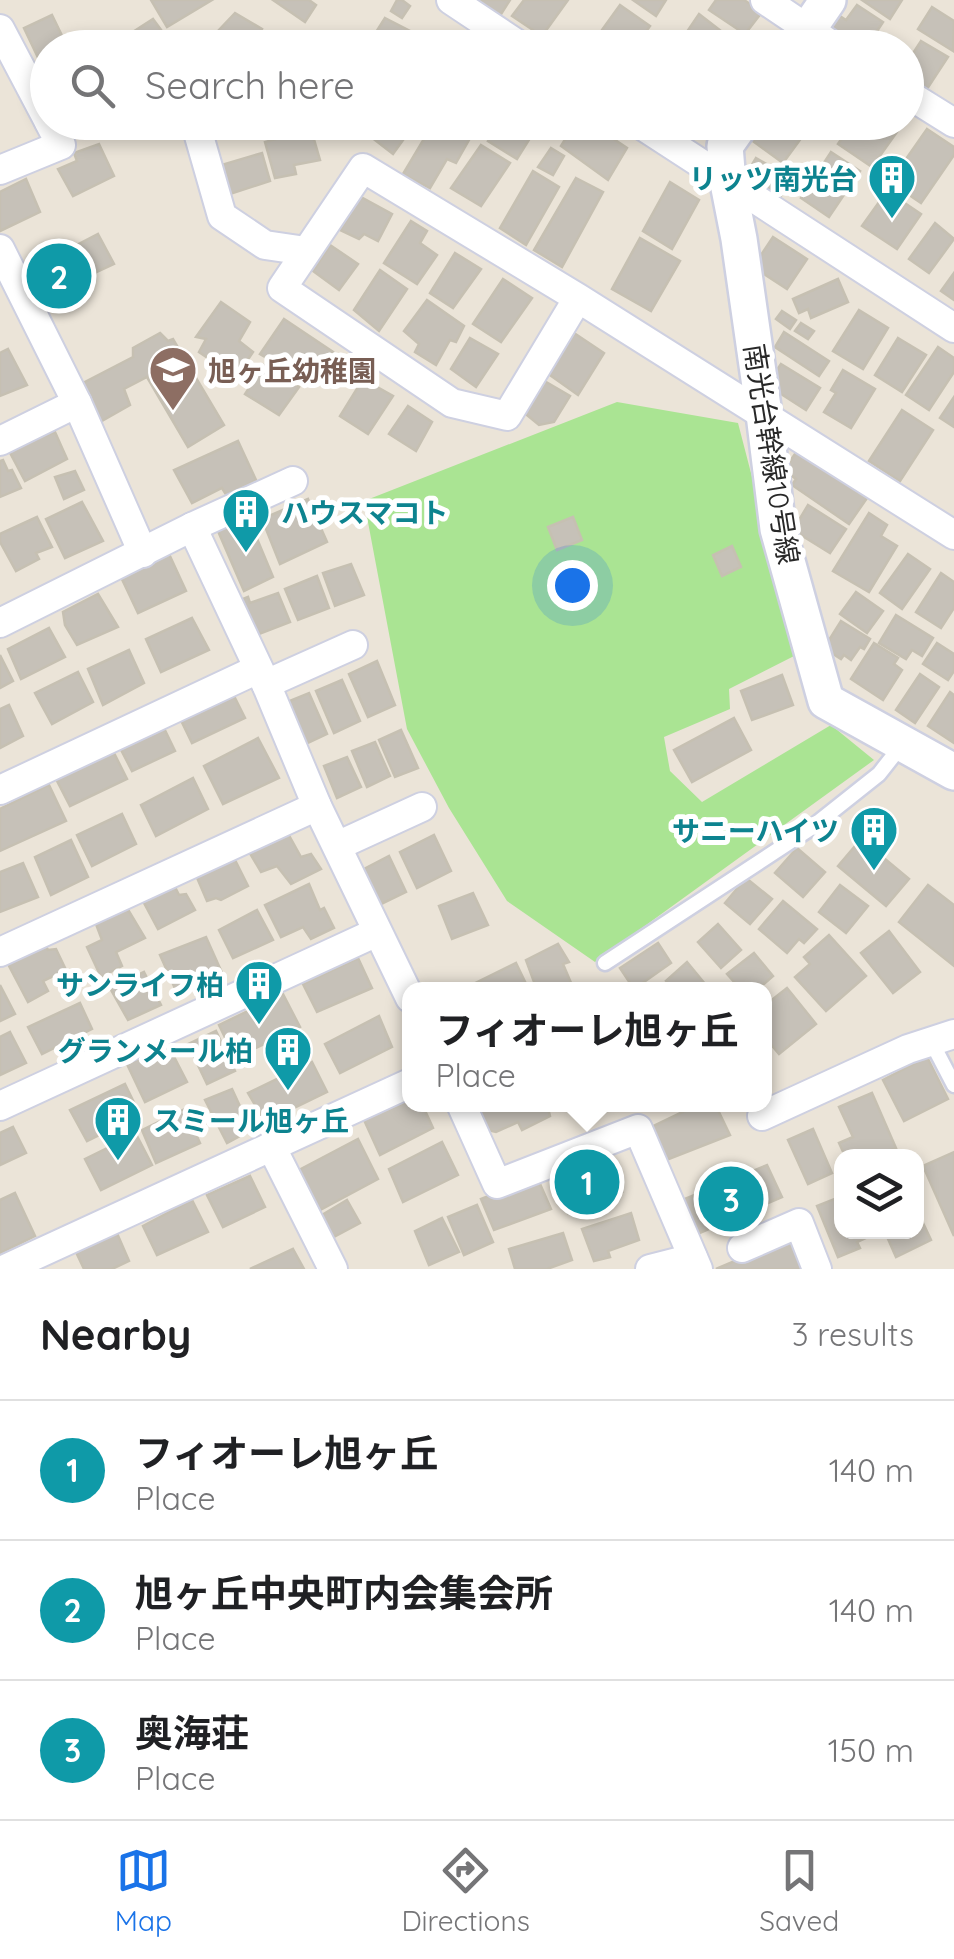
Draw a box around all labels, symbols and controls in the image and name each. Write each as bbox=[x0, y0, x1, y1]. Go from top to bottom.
search box bbox=[30, 30, 924, 140]
icon: search bbox=[65, 58, 120, 113]
text: Search here bbox=[145, 61, 355, 109]
building icon: リッツ南光台 bbox=[866, 152, 918, 220]
place label: リッツ南光台 bbox=[689, 161, 857, 196]
pin: 2 bbox=[27, 238, 92, 314]
street label: 南光台幹線10号線 bbox=[737, 341, 807, 567]
school or university icon: 旭ヶ丘幼稚園 bbox=[147, 344, 199, 412]
place label: 旭ヶ丘幼稚園 bbox=[208, 353, 376, 388]
building icon: ハウスマコト bbox=[220, 486, 272, 554]
place label: ハウスマコト bbox=[281, 495, 448, 530]
your location bbox=[547, 560, 598, 611]
building icon: サニーハイツ bbox=[848, 804, 900, 872]
place label: サニーハイツ bbox=[672, 813, 839, 848]
building icon: サンライフ柏 bbox=[233, 958, 285, 1026]
place label: サンライフ柏 bbox=[56, 967, 224, 1002]
popup bbox=[402, 982, 772, 1112]
text: フィオーレ旭ヶ丘 bbox=[435, 1006, 739, 1054]
building icon: グランメール柏 bbox=[262, 1024, 314, 1092]
place label: グランメール柏 bbox=[58, 1033, 253, 1068]
text: Place bbox=[435, 1055, 516, 1095]
building icon: スミール旭ヶ丘 bbox=[92, 1094, 144, 1162]
place label: スミール旭ヶ丘 bbox=[153, 1103, 349, 1138]
pin: 1 bbox=[554, 1144, 620, 1220]
map controls bbox=[834, 1149, 924, 1239]
button: layers bbox=[834, 1149, 924, 1239]
pin: 3 bbox=[698, 1162, 764, 1236]
text: Nearby bbox=[40, 1308, 191, 1361]
text: 3 results bbox=[792, 1314, 914, 1354]
text: フィオーレ旭ヶ丘 bbox=[135, 1429, 438, 1477]
text: 1 bbox=[66, 1450, 79, 1490]
text: 140 m bbox=[829, 1450, 914, 1490]
text: Place bbox=[135, 1478, 215, 1518]
text: 旭ヶ丘中央町内会集会所 bbox=[135, 1569, 553, 1617]
text: 2 bbox=[63, 1590, 82, 1630]
text: 140 m bbox=[829, 1590, 914, 1630]
text: Place bbox=[135, 1618, 215, 1658]
text: 奥海荘 bbox=[135, 1709, 249, 1757]
text: 3 bbox=[64, 1730, 81, 1770]
text: 150 m bbox=[828, 1730, 914, 1770]
text: Place bbox=[135, 1758, 215, 1798]
tab: Map bbox=[115, 1843, 172, 1938]
tab: Directions bbox=[401, 1843, 530, 1938]
tab: Saved bbox=[759, 1843, 839, 1938]

